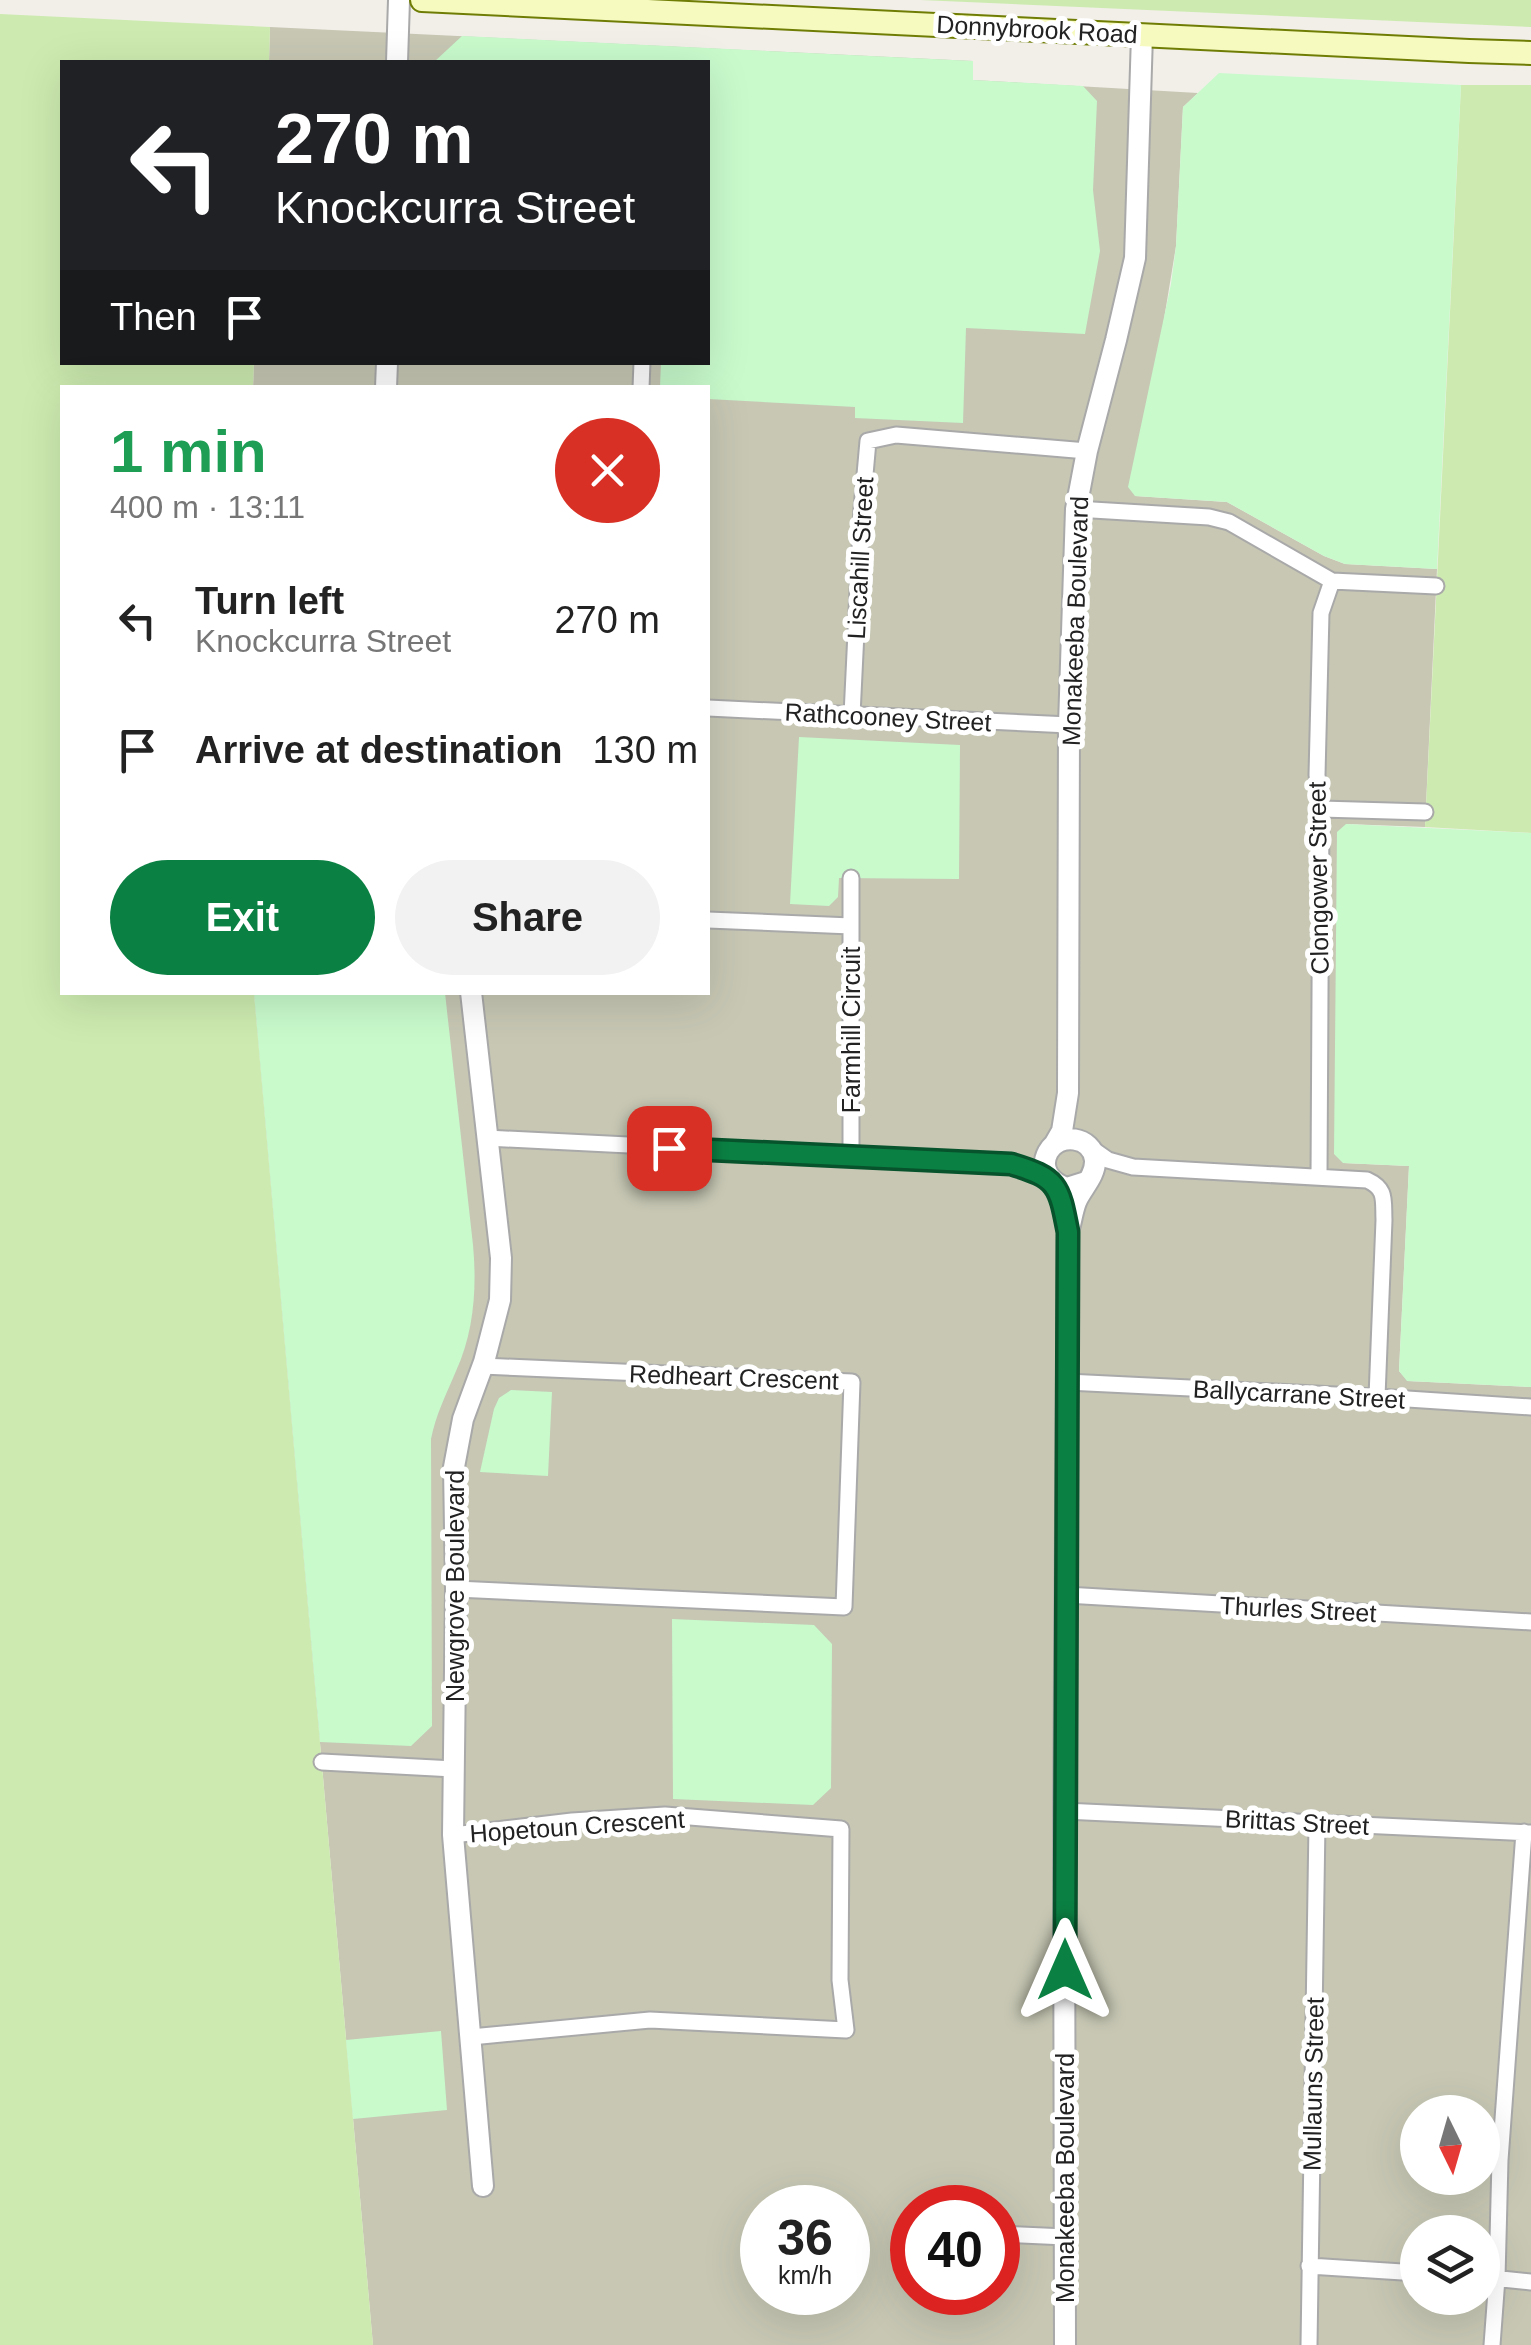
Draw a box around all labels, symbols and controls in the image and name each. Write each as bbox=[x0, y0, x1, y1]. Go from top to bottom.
street label: Donnybrook Road bbox=[936, 10, 1138, 48]
icon: left bbox=[110, 100, 240, 230]
text: 270 m bbox=[275, 100, 473, 178]
text: Knockcurra Street bbox=[275, 182, 635, 233]
icon: arrive bbox=[217, 290, 272, 345]
text: Then bbox=[110, 296, 197, 338]
text: 1 min bbox=[110, 418, 267, 485]
button: close bbox=[555, 418, 660, 523]
street label: Liscahill Street bbox=[842, 476, 878, 640]
text: 400 m · 13:11 bbox=[110, 489, 305, 525]
street label: Monakeeba Boulevard bbox=[1057, 496, 1093, 746]
text: Turn left bbox=[195, 580, 344, 622]
icon: left bbox=[110, 593, 165, 648]
text: 270 m bbox=[554, 599, 660, 641]
text: Knockcurra Street bbox=[195, 623, 451, 659]
street label: Rathcooney Street bbox=[784, 698, 992, 736]
icon: arrive bbox=[110, 723, 165, 778]
text: Arrive at destination bbox=[195, 729, 562, 771]
text: 130 m bbox=[592, 729, 698, 771]
street label: Clongower Street bbox=[1302, 781, 1334, 975]
button: Exit bbox=[110, 860, 375, 975]
button: Share bbox=[395, 860, 660, 975]
street label: Farmhill Circuit bbox=[837, 947, 865, 1113]
pin bbox=[627, 1106, 712, 1191]
icon: arrive bbox=[642, 1121, 697, 1176]
street label: Redheart Crescent bbox=[629, 1359, 839, 1395]
street label: Ballycarrane Street bbox=[1192, 1374, 1406, 1414]
street label: Newgrove Boulevard bbox=[441, 1470, 469, 1702]
street label: Thurles Street bbox=[1219, 1591, 1377, 1627]
street label: Brittas Street bbox=[1224, 1804, 1370, 1840]
street label: Hopetoun Crescent bbox=[469, 1805, 685, 1847]
position arrow bbox=[1013, 1918, 1117, 2022]
street label: Mullauns Street bbox=[1297, 1997, 1329, 2171]
street label: Monakeeba Boulevard bbox=[1051, 2053, 1079, 2303]
north arrow bbox=[1400, 2095, 1500, 2195]
map controls bbox=[1400, 2095, 1500, 2315]
speed limit sign: 40 bbox=[890, 2185, 1020, 2315]
text: 36 bbox=[777, 2210, 833, 2266]
button: layers bbox=[1400, 2215, 1500, 2315]
text: km/h bbox=[778, 2261, 832, 2289]

